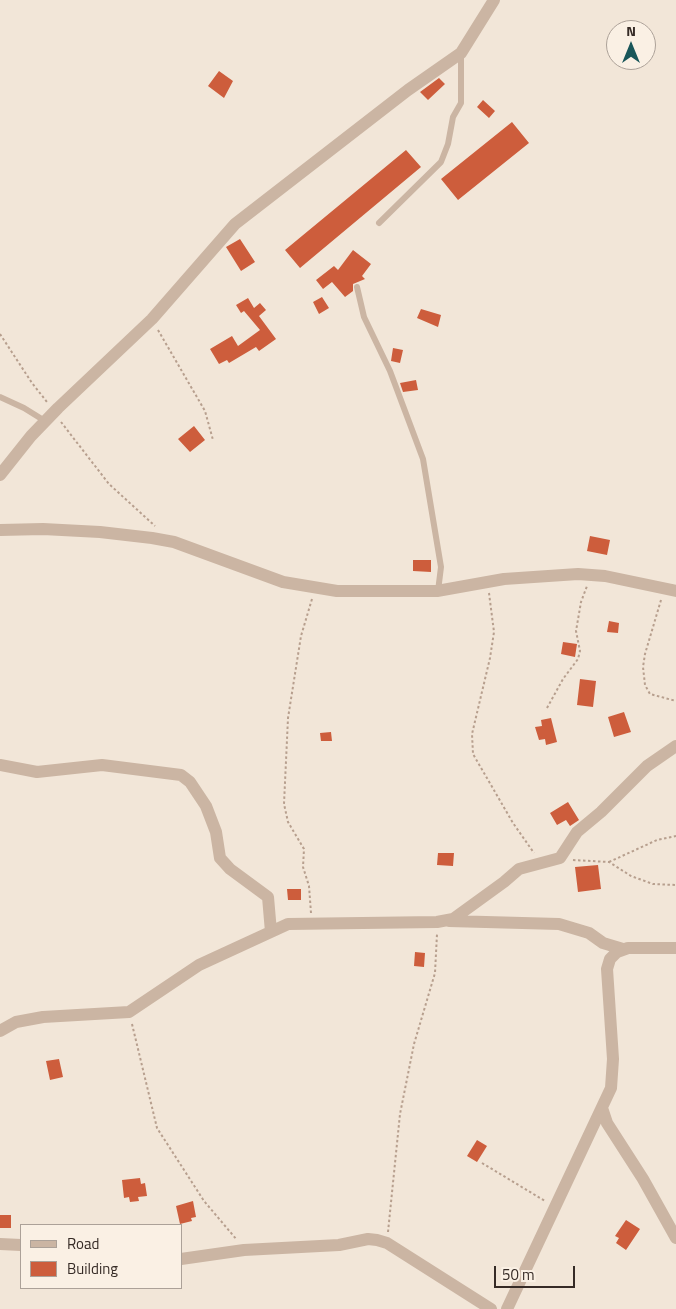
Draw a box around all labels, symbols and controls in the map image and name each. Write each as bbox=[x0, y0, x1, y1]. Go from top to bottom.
north arrow bbox=[606, 20, 656, 70]
text: N bbox=[626, 20, 636, 41]
legend bbox=[20, 1224, 182, 1289]
text: Road bbox=[67, 1232, 99, 1255]
scale bar bbox=[496, 1256, 577, 1288]
text: Building bbox=[67, 1257, 118, 1280]
text: 50 m bbox=[502, 1263, 535, 1286]

